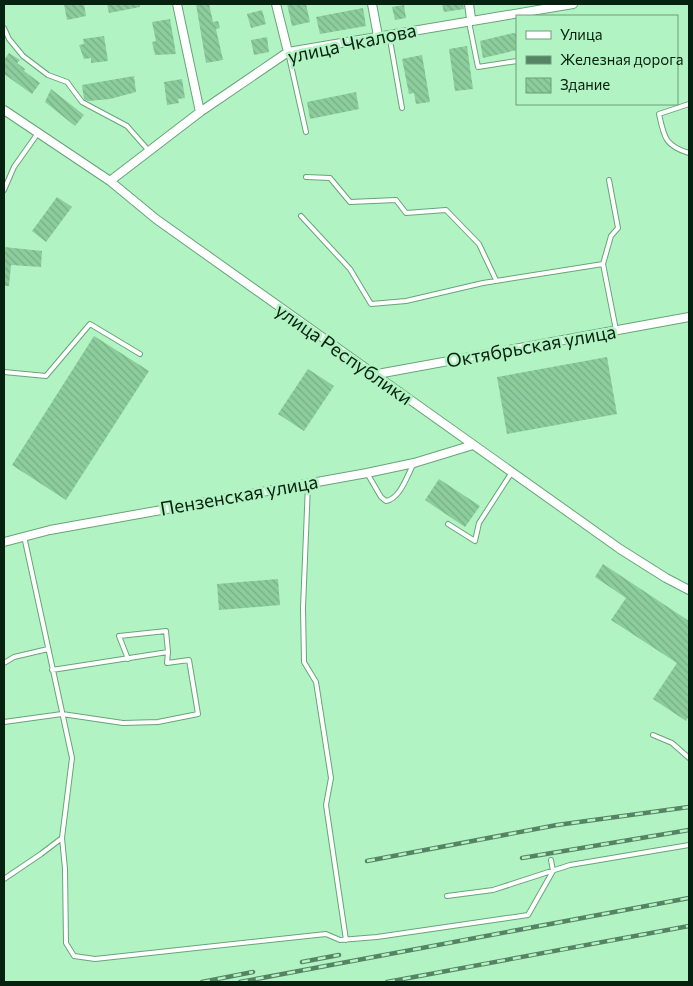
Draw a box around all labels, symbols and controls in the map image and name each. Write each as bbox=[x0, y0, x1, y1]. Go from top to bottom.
legend bbox=[516, 15, 678, 105]
street label: улица Чкалова bbox=[286, 18, 418, 67]
text: Улица bbox=[560, 25, 602, 43]
text: Железная дорога bbox=[560, 50, 684, 68]
text: Здание bbox=[560, 75, 610, 93]
street label: улица Республики bbox=[272, 298, 417, 409]
street label: Октябрьская улица bbox=[444, 319, 618, 372]
street label: Пензенская улица bbox=[158, 469, 320, 520]

